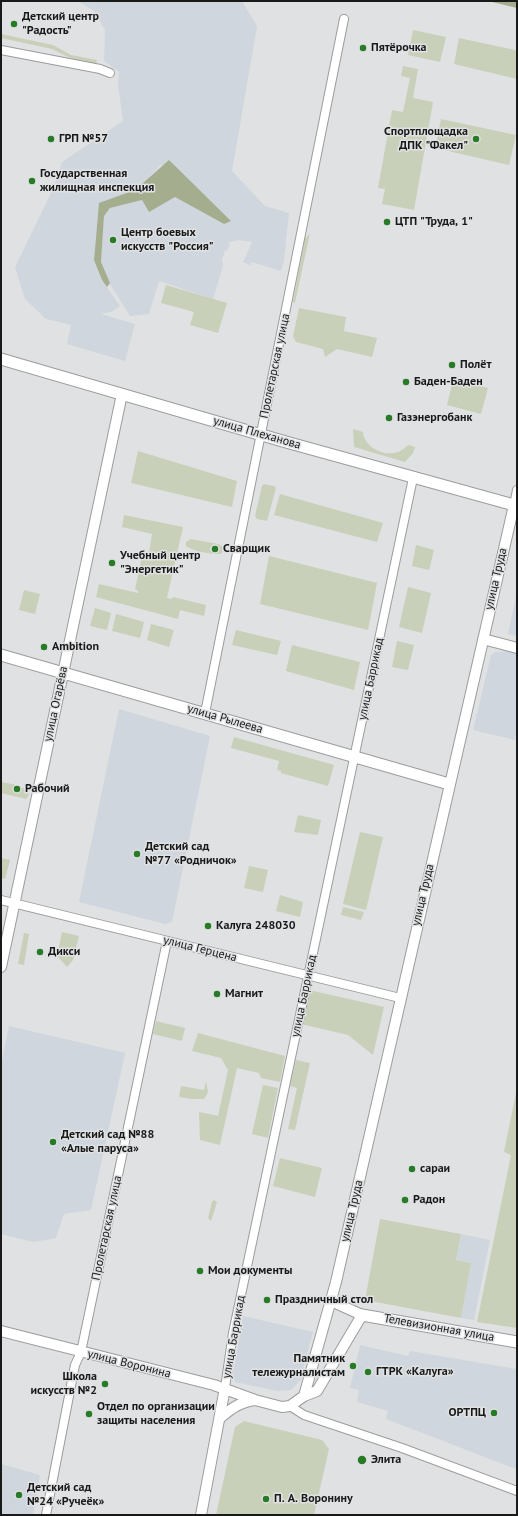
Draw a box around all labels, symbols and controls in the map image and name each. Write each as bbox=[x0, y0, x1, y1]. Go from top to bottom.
place label: Детский центр "Радость" bbox=[22, 10, 99, 38]
marker: Детский центр "Радость" bbox=[9, 19, 19, 29]
place label: Пятёрочка bbox=[371, 41, 427, 55]
marker: Пятёрочка bbox=[358, 43, 368, 53]
place label: Спортплощадка ДПК "Факел" bbox=[384, 125, 468, 153]
place label: ГРП №57 bbox=[59, 132, 108, 146]
marker: ГРП №57 bbox=[46, 134, 56, 144]
marker: Спортплощадка ДПК "Факел" bbox=[471, 134, 481, 144]
place label: Государственная жилищная инспекция bbox=[40, 167, 154, 195]
marker: Государственная жилищная инспекция bbox=[27, 176, 37, 186]
place label: ЦТП "Труда, 1" bbox=[395, 215, 473, 229]
marker: ЦТП "Труда, 1" bbox=[382, 217, 392, 227]
place label: Центр боевых искусств "Россия" bbox=[121, 226, 214, 254]
marker: Центр боевых искусств "Россия" bbox=[108, 235, 118, 245]
street label: Пролетарская улица bbox=[257, 312, 293, 420]
place label: Полёт bbox=[460, 358, 491, 372]
marker: Полёт bbox=[447, 360, 457, 370]
place label: Баден-Баден bbox=[414, 375, 483, 389]
marker: Баден-Баден bbox=[401, 377, 411, 387]
place label: Газэнергобанк bbox=[397, 411, 472, 425]
marker: Газэнергобанк bbox=[384, 413, 394, 423]
street label: улица Плеханова bbox=[212, 414, 302, 452]
place label: Сварщик bbox=[223, 542, 270, 556]
marker: Сварщик bbox=[210, 544, 220, 554]
street label: улица Труда bbox=[482, 547, 510, 611]
place label: Учебный центр "Энергетик" bbox=[120, 549, 200, 577]
marker: Учебный центр "Энергетик" bbox=[107, 558, 117, 568]
street label: улица Баррикад bbox=[355, 636, 387, 722]
place label: Ambition bbox=[52, 640, 99, 654]
marker: Ambition bbox=[39, 642, 49, 652]
street label: улица Огарёва bbox=[41, 665, 71, 743]
street label: улица Рылеева bbox=[186, 701, 264, 737]
place label: Рабочий bbox=[25, 782, 70, 796]
marker: Рабочий bbox=[12, 784, 22, 794]
place label: Детский сад №77 «Родничок» bbox=[145, 840, 237, 868]
marker: Детский сад №77 «Родничок» bbox=[132, 849, 142, 859]
street label: улица Труда bbox=[409, 863, 437, 927]
place label: Калуга 248030 bbox=[216, 919, 296, 933]
marker: Калуга 248030 bbox=[203, 921, 213, 931]
street label: улица Герцена bbox=[162, 933, 238, 965]
place label: Дикси bbox=[48, 945, 80, 959]
marker: Дикси bbox=[35, 947, 45, 957]
street label: улица Баррикад bbox=[288, 953, 320, 1039]
place label: Магнит bbox=[225, 987, 263, 1001]
marker: Магнит bbox=[212, 989, 222, 999]
place label: Детский сад №88 «Алые паруса» bbox=[61, 1128, 154, 1156]
marker: Детский сад №88 «Алые паруса» bbox=[48, 1137, 58, 1147]
place label: сараи bbox=[420, 1162, 450, 1176]
marker: сараи bbox=[407, 1164, 417, 1174]
street label: Пролетарская улица bbox=[89, 1174, 125, 1282]
street label: улица Труда bbox=[338, 1179, 366, 1243]
place label: Радон bbox=[413, 1193, 445, 1207]
marker: Радон bbox=[400, 1195, 410, 1205]
place label: Мои документы bbox=[208, 1264, 292, 1278]
marker: Мои документы bbox=[195, 1266, 205, 1276]
place label: Праздничный стол bbox=[275, 1293, 373, 1307]
street label: улица Баррикад bbox=[220, 1294, 248, 1380]
marker: Праздничный стол bbox=[262, 1295, 272, 1305]
street label: Телевизионная улица bbox=[382, 1311, 496, 1345]
street label: улица Воронина bbox=[86, 1347, 172, 1381]
place label: Памятник тележурналистам bbox=[252, 1352, 345, 1380]
marker: Памятник тележурналистам bbox=[348, 1361, 358, 1371]
place label: ГТРК «Калуга» bbox=[376, 1365, 453, 1379]
marker: ГТРК «Калуга» bbox=[363, 1367, 373, 1377]
place label: Школа искусств №2 bbox=[31, 1370, 97, 1398]
marker: Школа искусств №2 bbox=[100, 1379, 110, 1389]
place label: Отдел по организации защиты населения bbox=[97, 1400, 215, 1428]
place label: ОРТПЦ bbox=[449, 1406, 486, 1420]
marker: ОРТПЦ bbox=[489, 1408, 499, 1418]
marker: Отдел по организации защиты населения bbox=[84, 1409, 94, 1419]
place label: Элита bbox=[371, 1453, 401, 1467]
marker: Элита bbox=[356, 1454, 368, 1466]
place label: Детский сад №24 «Ручеёк» bbox=[27, 1481, 104, 1509]
marker: Детский сад №24 «Ручеёк» bbox=[14, 1490, 24, 1500]
place label: П. А. Воронину bbox=[274, 1492, 353, 1506]
marker: П. А. Воронину bbox=[261, 1494, 271, 1504]

